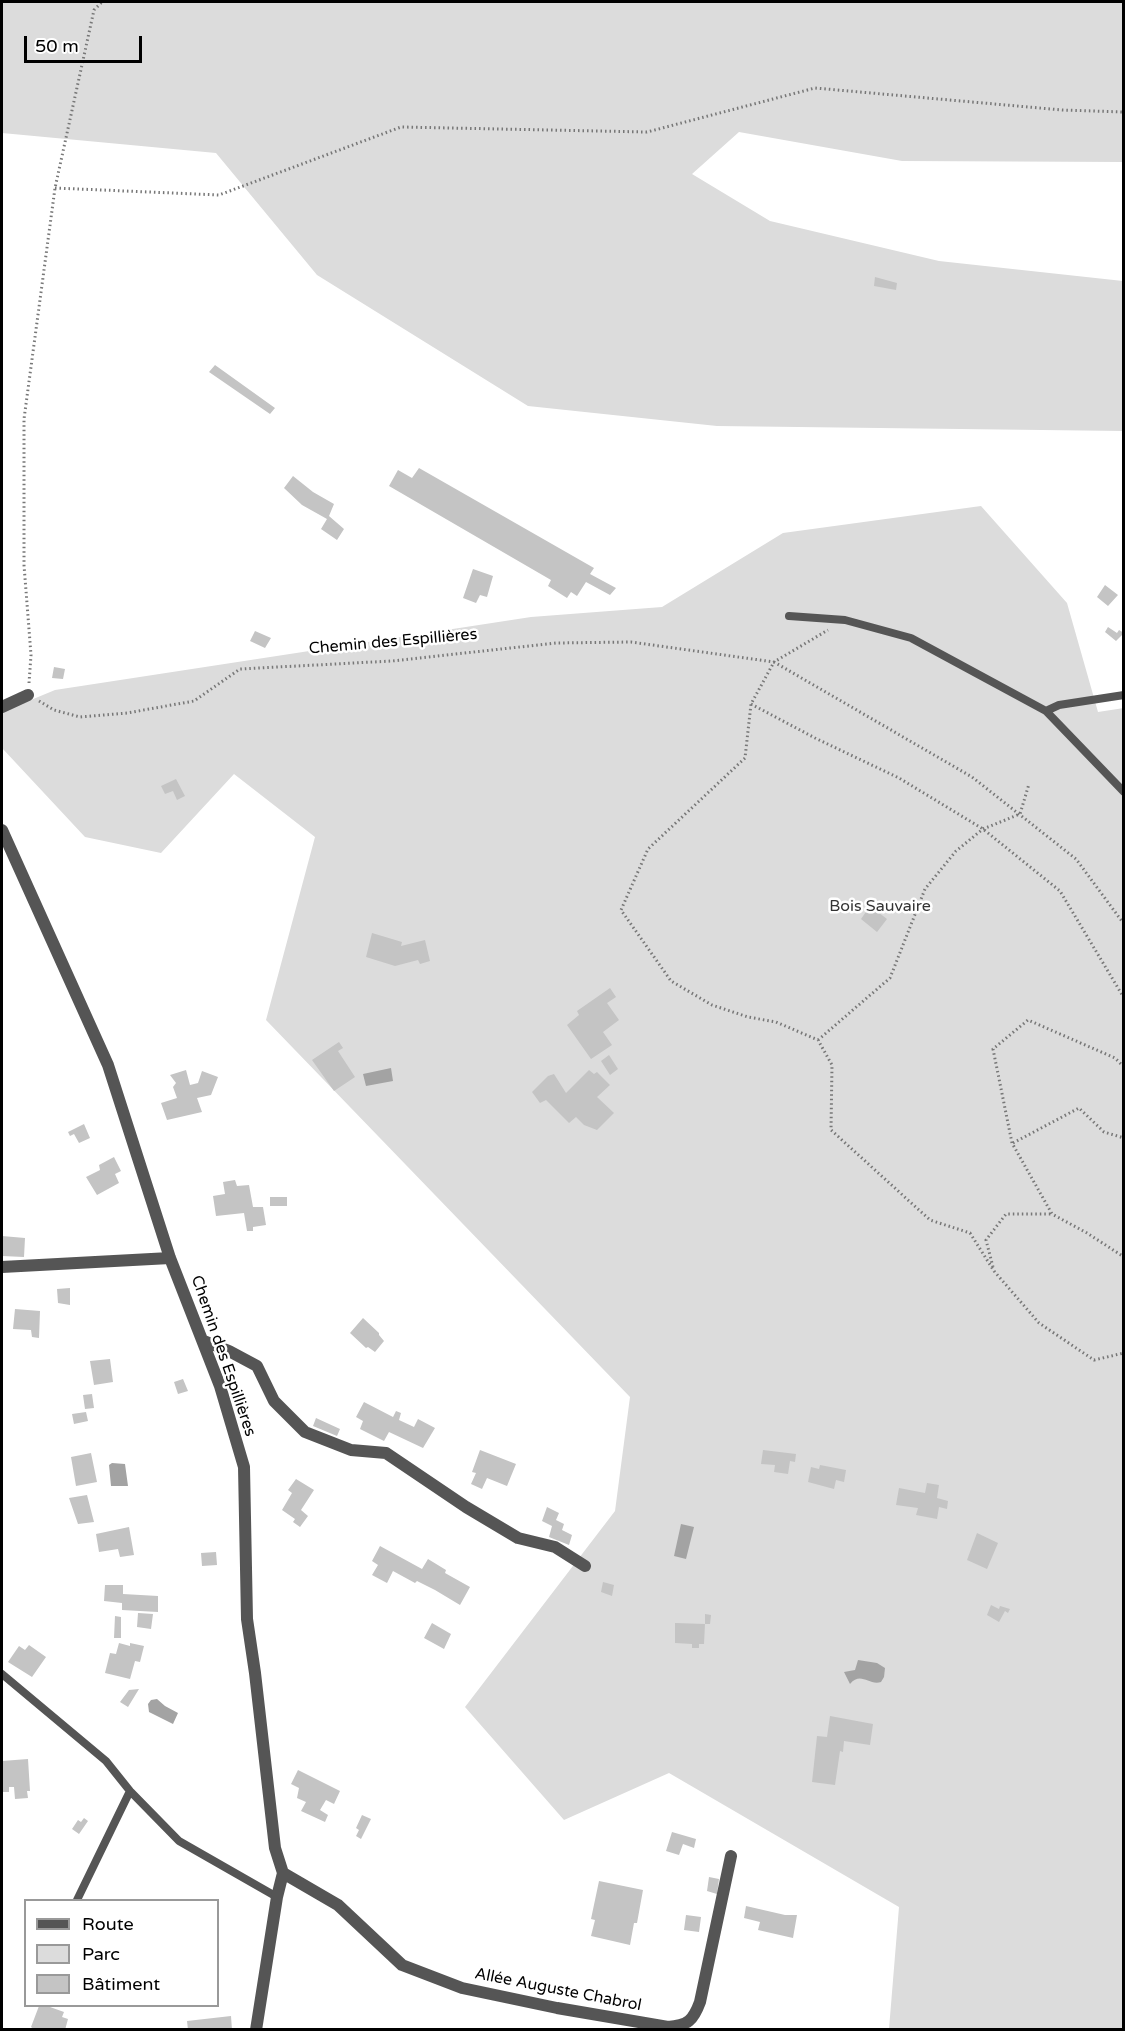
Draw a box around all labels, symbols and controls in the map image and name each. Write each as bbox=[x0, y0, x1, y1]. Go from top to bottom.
scale bar bbox=[27, 24, 146, 62]
text: 50 m bbox=[35, 35, 79, 57]
street label: Chemin des Espillières bbox=[308, 625, 478, 659]
park label: Bois Sauvaire bbox=[829, 897, 931, 917]
street label: Chemin des Espillières bbox=[186, 1273, 260, 1439]
legend bbox=[24, 1899, 219, 2007]
text: Route bbox=[82, 1913, 134, 1935]
text: Parc bbox=[82, 1943, 120, 1965]
street label: Allée Auguste Chabrol bbox=[473, 1964, 643, 2016]
text: Bâtiment bbox=[82, 1973, 160, 1995]

